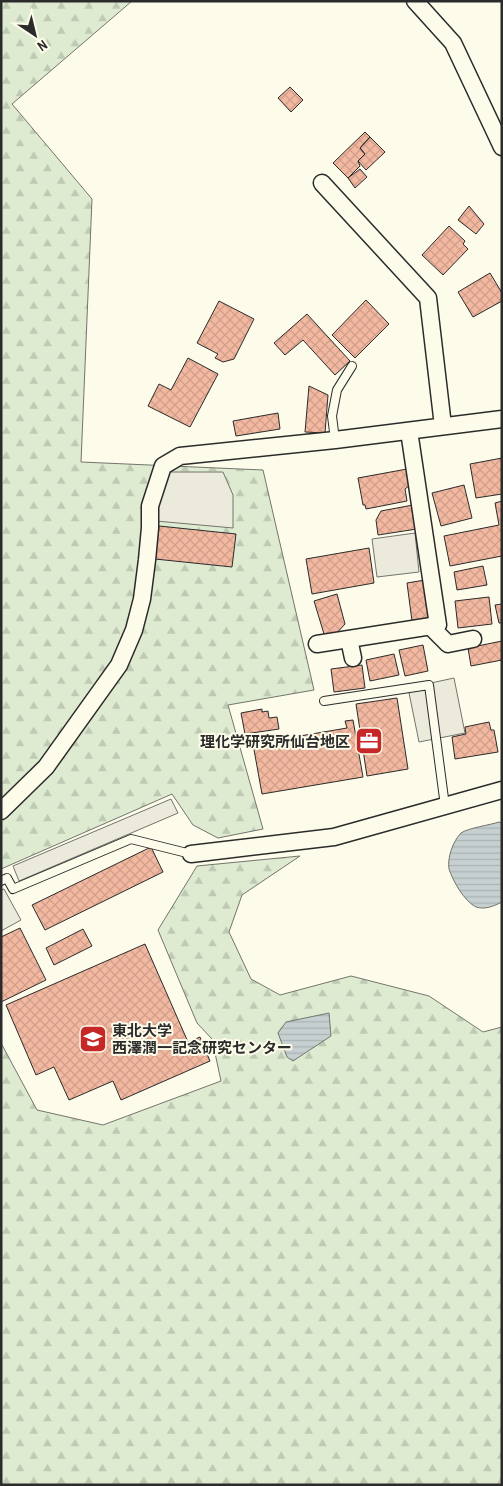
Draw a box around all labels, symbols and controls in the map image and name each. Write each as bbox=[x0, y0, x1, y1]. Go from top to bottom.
north arrow bbox=[10, 10, 60, 60]
text: N bbox=[34, 36, 51, 55]
office icon: 理化学研究所仙台地区 bbox=[354, 726, 384, 756]
place label: 理化学研究所仙台地区 bbox=[200, 731, 350, 752]
place label: 東北大学 西澤潤一記念研究センター bbox=[112, 1020, 292, 1058]
school or university icon: 東北大学 西澤潤一記念研究センター bbox=[78, 1024, 108, 1054]

